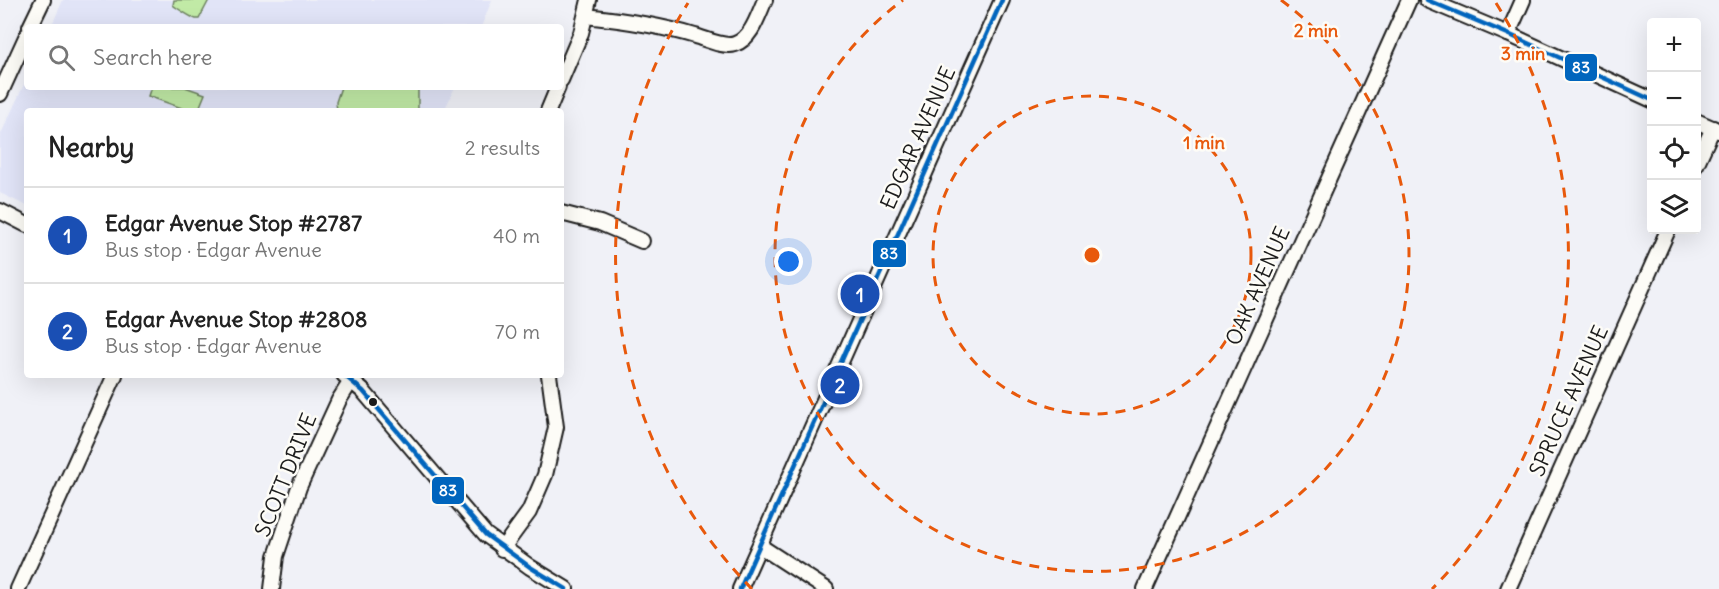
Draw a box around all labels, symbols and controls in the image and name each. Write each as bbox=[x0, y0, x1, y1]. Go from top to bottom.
map controls bbox=[1647, 18, 1701, 234]
button: + bbox=[1647, 18, 1701, 72]
text: 2 min bbox=[1294, 19, 1339, 42]
search box bbox=[24, 24, 564, 90]
icon: search bbox=[45, 41, 78, 74]
text: 3 min bbox=[1501, 42, 1546, 65]
text: Search here bbox=[93, 43, 212, 71]
line badge: 83 bbox=[1564, 53, 1598, 82]
text: 83 bbox=[1572, 57, 1590, 77]
street label: EDGAR AVENUE bbox=[874, 62, 961, 214]
button: − bbox=[1647, 72, 1701, 126]
button: locate bbox=[1647, 126, 1701, 180]
text: Nearby bbox=[48, 131, 134, 164]
text: 1 min bbox=[1183, 131, 1225, 154]
text: 2 results bbox=[465, 135, 540, 160]
button: layers bbox=[1647, 180, 1701, 234]
text: Edgar Avenue Stop #2787 bbox=[105, 209, 362, 237]
street label: OAK AVENUE bbox=[1219, 222, 1296, 349]
text: 1 bbox=[64, 223, 71, 248]
text: 40 m bbox=[493, 223, 540, 248]
text: Bus stop · Edgar Avenue bbox=[105, 237, 322, 262]
line badge: 83 bbox=[872, 239, 907, 268]
text: 83 bbox=[880, 243, 898, 263]
centre of rings bbox=[1082, 245, 1102, 265]
your location bbox=[774, 247, 803, 276]
pin: 1 bbox=[840, 272, 880, 316]
text: Edgar Avenue Stop #2808 bbox=[105, 305, 368, 333]
text: 2 bbox=[62, 319, 73, 344]
text: 70 m bbox=[495, 319, 540, 344]
street label: SPRUCE AVENUE bbox=[1523, 321, 1614, 481]
text: Bus stop · Edgar Avenue bbox=[105, 333, 322, 358]
pin: 2 bbox=[820, 362, 860, 408]
unlabelled marker bbox=[367, 396, 379, 408]
street label: SCOTT DRIVE bbox=[249, 409, 323, 540]
line badge: 83 bbox=[431, 476, 465, 505]
text: 83 bbox=[439, 480, 457, 500]

